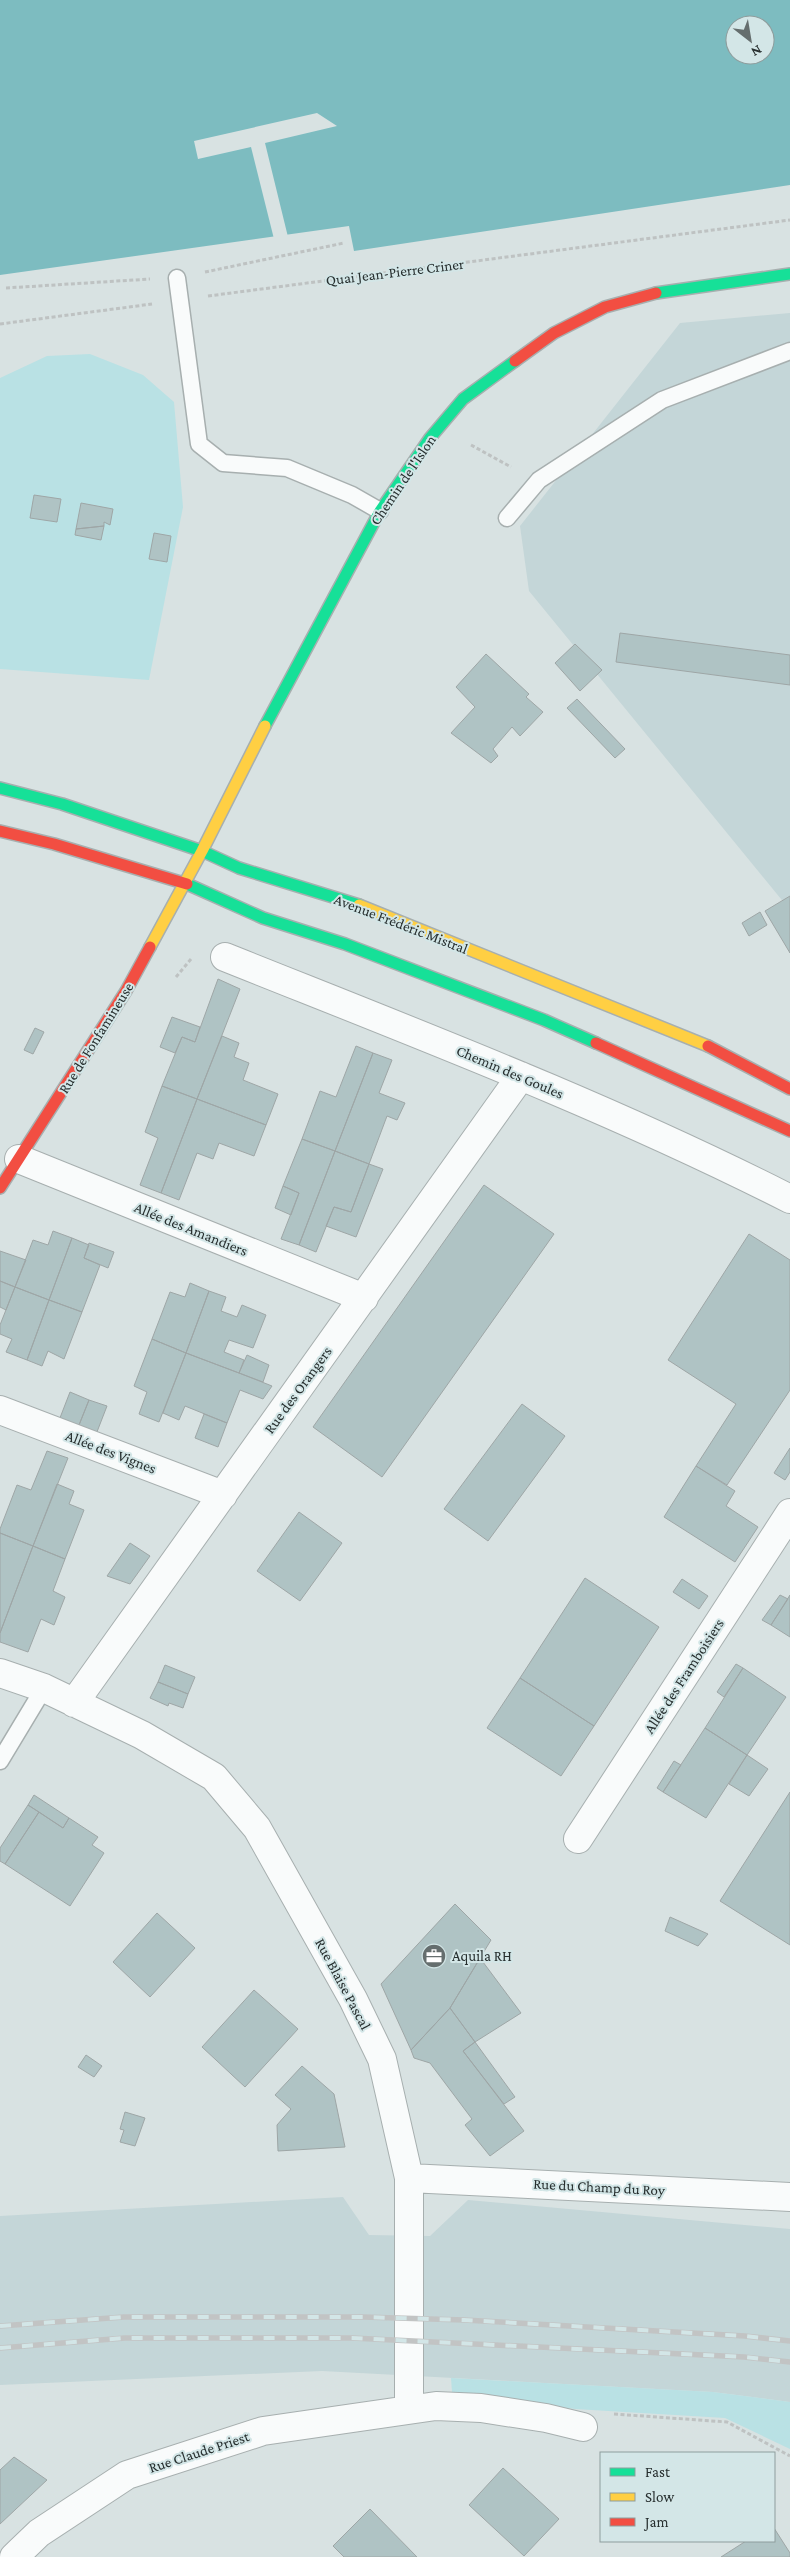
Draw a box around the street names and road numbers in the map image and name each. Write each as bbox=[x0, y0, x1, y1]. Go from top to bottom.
street label: Quai Jean-Pierre Criner bbox=[325, 256, 466, 289]
street label: Chemin de l'Islon bbox=[367, 432, 439, 528]
street label: Avenue Frédéric Mistral bbox=[332, 891, 470, 957]
street label: Rue de Fonfamineuse bbox=[55, 979, 137, 1096]
street label: Chemin des Goules bbox=[454, 1042, 566, 1102]
street label: Allée des Amandiers bbox=[132, 1199, 250, 1259]
street label: Rue des Orangers bbox=[261, 1343, 336, 1437]
street label: Allée des Vignes bbox=[63, 1427, 159, 1478]
street label: Allée des Framboisiers bbox=[641, 1616, 727, 1736]
street label: Rue Blaise Pascal bbox=[312, 1936, 374, 2032]
street label: Rue du Champ du Roy bbox=[533, 2176, 665, 2199]
street label: Rue Claude Priest bbox=[147, 2428, 252, 2476]

